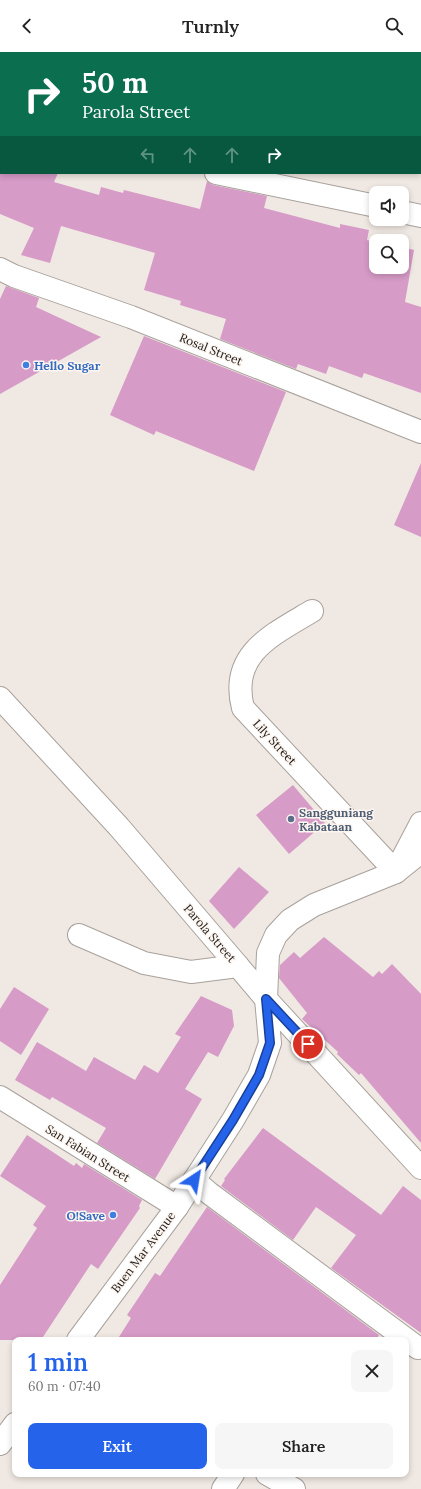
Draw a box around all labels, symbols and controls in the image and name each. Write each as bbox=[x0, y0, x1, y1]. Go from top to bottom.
icon: back bbox=[16, 15, 38, 37]
text: Turnly bbox=[182, 15, 239, 38]
icon: search bbox=[383, 15, 405, 37]
text: 50 m bbox=[82, 65, 148, 101]
icon: right bbox=[16, 68, 68, 120]
text: Parola Street bbox=[82, 100, 190, 123]
icon: left bbox=[137, 144, 159, 166]
icon: ahead bbox=[179, 144, 201, 166]
icon: ahead bbox=[221, 144, 243, 166]
icon: right bbox=[263, 144, 285, 166]
map controls bbox=[369, 186, 409, 274]
button: sound bbox=[369, 186, 409, 226]
button: search bbox=[369, 234, 409, 274]
street label: Rosal Street bbox=[177, 330, 245, 369]
place label: Hello Sugar bbox=[34, 358, 101, 373]
marker: Hello Sugar bbox=[21, 360, 31, 370]
street label: Lily Street bbox=[250, 716, 300, 768]
place label: Sangguniang Kabataan bbox=[299, 805, 374, 834]
marker: Sangguniang Kabataan bbox=[286, 814, 296, 824]
street label: Parola Street bbox=[181, 901, 240, 965]
pin bbox=[291, 1027, 325, 1061]
icon: arrive bbox=[297, 1033, 319, 1055]
street label: San Fabian Street bbox=[43, 1121, 133, 1185]
position arrow bbox=[173, 1159, 215, 1201]
place label: O!Save bbox=[67, 1208, 106, 1223]
street label: Buen Mar Avenue bbox=[108, 1208, 179, 1296]
marker: O!Save bbox=[108, 1210, 118, 1220]
text: 1 min bbox=[28, 1347, 88, 1378]
button: close bbox=[351, 1350, 393, 1392]
text: 60 m · 07:40 bbox=[28, 1378, 101, 1395]
button: Exit bbox=[28, 1423, 207, 1469]
button: Share bbox=[215, 1423, 393, 1469]

